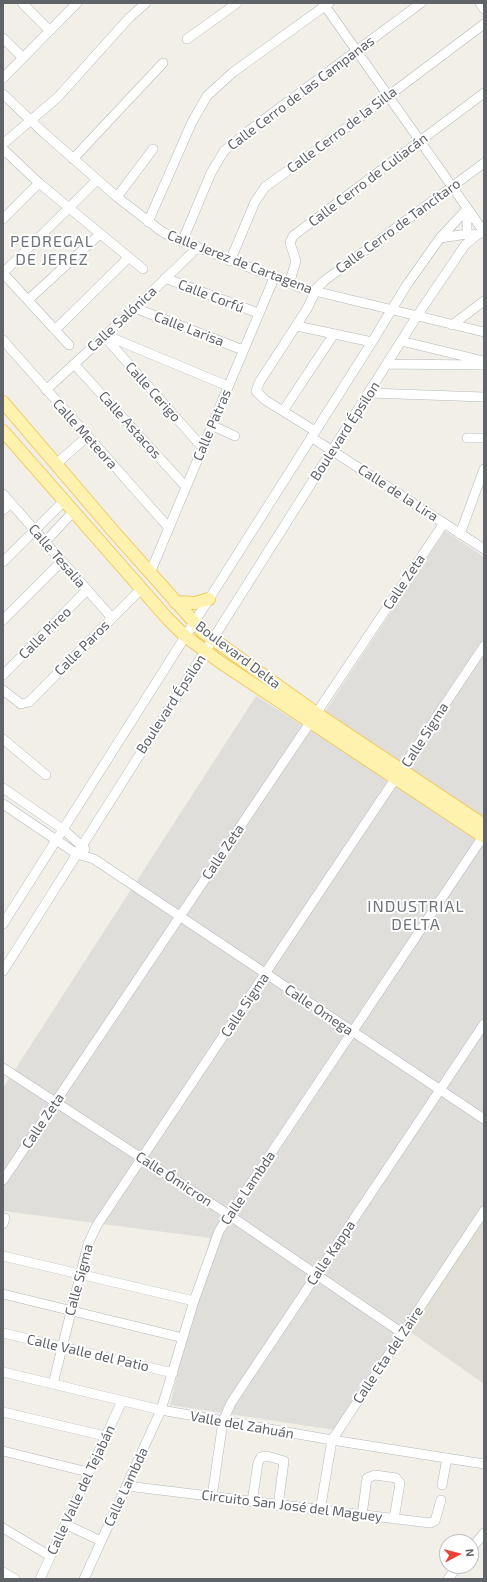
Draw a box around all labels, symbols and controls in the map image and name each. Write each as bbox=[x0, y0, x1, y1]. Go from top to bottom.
street label: Calle Cerro de las Campanas bbox=[224, 32, 378, 154]
street label: Calle Cerro de la Silla bbox=[284, 83, 400, 177]
street label: Calle Cerro de Culiacán bbox=[305, 130, 431, 230]
street label: Calle Cerro de Tancítaro bbox=[332, 175, 464, 277]
street label: Calle Jerez de Cartagena bbox=[165, 227, 315, 297]
district label: PEDREGAL DE JEREZ bbox=[10, 232, 94, 270]
street label: Calle Corfú bbox=[176, 276, 246, 316]
street label: Calle Salónica bbox=[84, 283, 160, 355]
street label: Calle Larisa bbox=[152, 308, 226, 350]
street label: Calle Cerigo bbox=[122, 359, 184, 425]
street label: Boulevard Épsilon bbox=[307, 378, 383, 484]
street label: Calle Patras bbox=[189, 387, 235, 463]
street label: Calle Astacos bbox=[95, 388, 165, 462]
street label: Calle Meteora bbox=[49, 395, 121, 473]
street label: Calle de la Lira bbox=[355, 461, 441, 525]
street label: Calle Tesalia bbox=[25, 521, 89, 591]
street label: Calle Zeta bbox=[379, 551, 429, 613]
street label: Calle Pireo bbox=[15, 603, 75, 663]
street label: Calle Paros bbox=[51, 617, 113, 679]
street label: Boulevard Delta bbox=[192, 618, 284, 692]
street label: Boulevard Épsilon bbox=[133, 651, 209, 757]
street label: Calle Sigma bbox=[398, 700, 452, 770]
street label: Calle Zeta bbox=[198, 821, 248, 883]
district label: INDUSTRIAL DELTA bbox=[367, 897, 465, 935]
street label: Calle Sigma bbox=[217, 970, 273, 1040]
street label: Calle Omega bbox=[281, 981, 357, 1039]
street label: Calle Zeta bbox=[18, 1090, 68, 1152]
street label: Calle Ómicron bbox=[132, 1148, 216, 1210]
street label: Calle Lambda bbox=[217, 1148, 279, 1228]
street label: Calle Kappa bbox=[303, 1217, 359, 1289]
street label: Calle Sigma bbox=[61, 1242, 97, 1318]
street label: Calle Eta del Zaire bbox=[349, 1303, 427, 1407]
street label: Calle Valle del Patio bbox=[25, 1331, 151, 1375]
street label: Valle del Zahuán bbox=[189, 1408, 295, 1442]
street label: Calle Valle del Tejabán bbox=[44, 1422, 118, 1558]
street label: Calle Lambda bbox=[100, 1445, 152, 1529]
street label: Circuito San José del Maguey bbox=[201, 1487, 383, 1525]
north arrow bbox=[439, 1534, 479, 1574]
text: N bbox=[463, 1548, 477, 1557]

